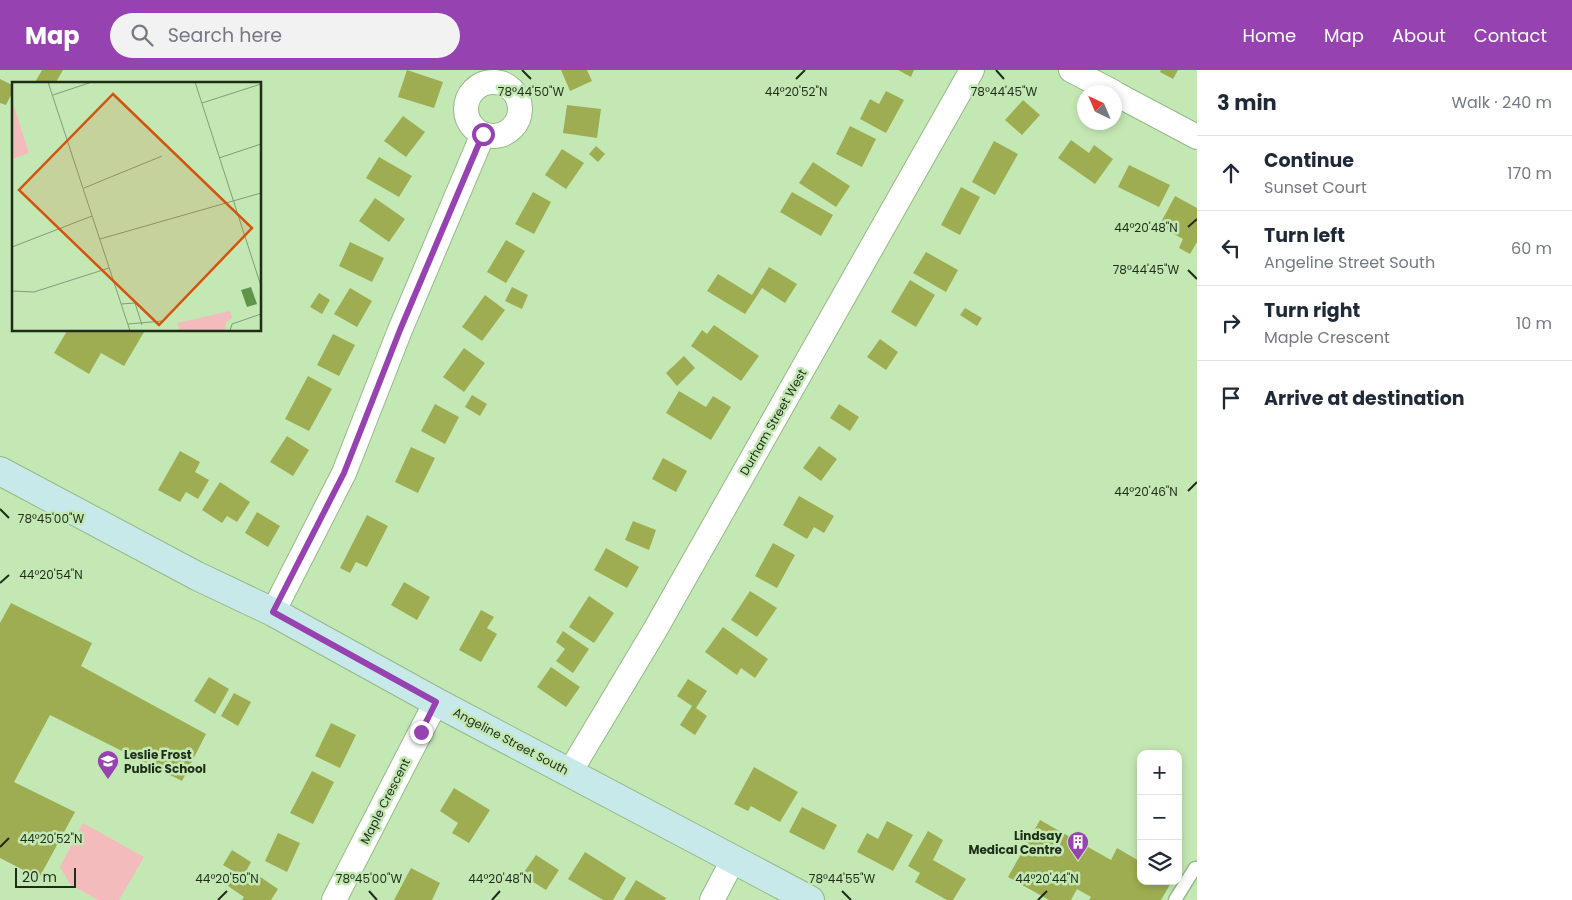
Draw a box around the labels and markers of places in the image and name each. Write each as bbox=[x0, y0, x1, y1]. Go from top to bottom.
place label: Leslie Frost Public School bbox=[124, 746, 206, 777]
school or university icon: Leslie Frost Public School bbox=[96, 749, 120, 780]
place label: Lindsay Medical Centre bbox=[968, 827, 1063, 858]
building icon: Lindsay Medical Centre bbox=[1066, 830, 1090, 861]

